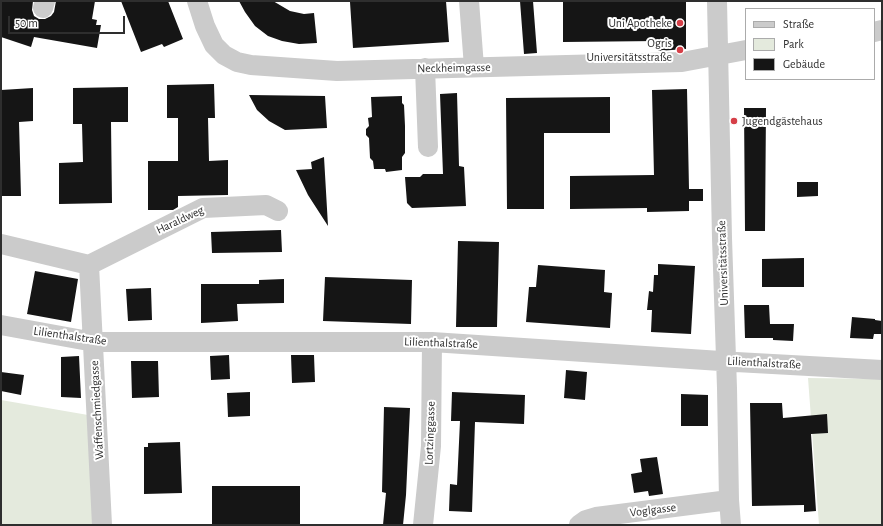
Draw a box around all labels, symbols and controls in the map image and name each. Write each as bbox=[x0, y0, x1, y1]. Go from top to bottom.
scale bar bbox=[10, 8, 127, 34]
legend bbox=[745, 8, 875, 80]
place label: Uni Apotheke bbox=[609, 16, 672, 30]
text: 50 m bbox=[15, 17, 38, 29]
marker: Uni Apotheke bbox=[675, 18, 685, 28]
text: Straße bbox=[783, 18, 814, 30]
place label: Ogris Universitätsstraße bbox=[587, 36, 672, 64]
text: Park bbox=[783, 38, 804, 50]
marker: Ogris Universitätsstraße bbox=[675, 45, 685, 55]
text: Gebäude bbox=[783, 58, 825, 70]
street label: Neckheimgasse bbox=[417, 60, 491, 76]
place label: Jugendgästehaus bbox=[742, 114, 823, 128]
marker: Jugendgästehaus bbox=[729, 116, 739, 126]
street label: Haraldweg bbox=[154, 203, 206, 237]
street label: Universitätsstraße bbox=[714, 220, 732, 306]
street label: Lilienthalstraße bbox=[32, 324, 108, 348]
street label: Lilienthalstraße bbox=[404, 335, 478, 351]
street label: Lilienthalstraße bbox=[727, 354, 801, 372]
street label: Waffenschmiedgasse bbox=[87, 360, 107, 460]
street label: Lortzinggasse bbox=[422, 401, 438, 465]
street label: Voglgasse bbox=[629, 500, 677, 520]

